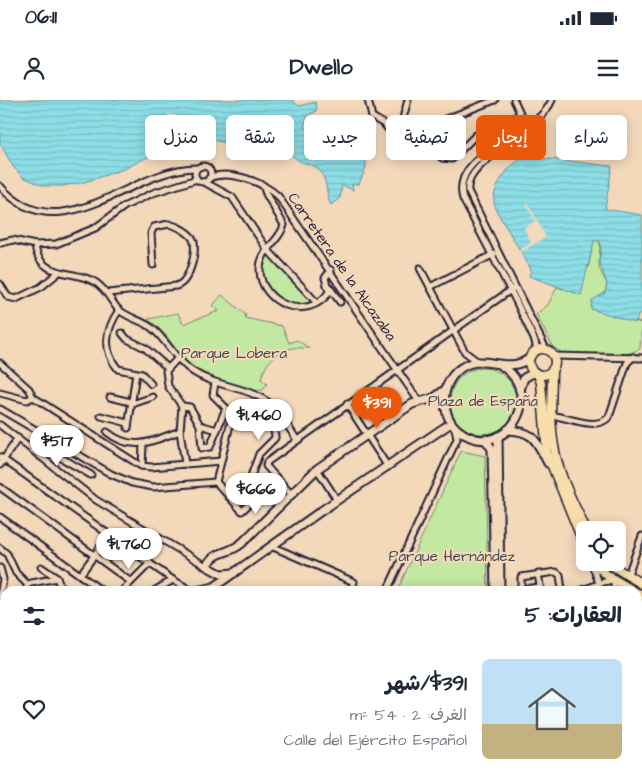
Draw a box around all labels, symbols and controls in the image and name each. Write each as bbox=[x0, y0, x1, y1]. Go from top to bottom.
text: 06:11 bbox=[25, 4, 57, 31]
text: Dwello bbox=[289, 52, 353, 83]
icon: person bbox=[20, 54, 48, 82]
icon: menu bbox=[594, 54, 622, 82]
chip: منزل bbox=[145, 115, 216, 160]
chip: شقة bbox=[226, 115, 294, 160]
chip: جديد bbox=[304, 115, 376, 160]
chip: تصفية bbox=[386, 115, 466, 160]
chip: إيجار bbox=[476, 115, 546, 160]
chip: شراء bbox=[556, 115, 627, 160]
street label: Carretera de la Alcazaba bbox=[283, 188, 402, 346]
park label: Parque Lobera bbox=[181, 343, 287, 364]
pin: $391 bbox=[347, 386, 407, 429]
park label: Plaza de España bbox=[428, 391, 538, 412]
text: $391 bbox=[363, 392, 391, 414]
pin: $1,460 bbox=[218, 398, 300, 441]
text: $1,460 bbox=[237, 404, 281, 426]
pin: $517 bbox=[27, 424, 87, 467]
text: $517 bbox=[41, 430, 73, 452]
pin: $666 bbox=[226, 472, 286, 515]
text: $666 bbox=[237, 478, 276, 500]
map controls bbox=[576, 521, 626, 571]
button: locate bbox=[576, 521, 626, 571]
pin: $1,760 bbox=[88, 528, 170, 570]
text: $1,760 bbox=[107, 533, 151, 555]
park label: Parque Hernández bbox=[389, 546, 516, 567]
text: العقارات: 5 bbox=[525, 601, 622, 630]
icon: filters bbox=[20, 602, 48, 630]
text: $391/شهر bbox=[386, 669, 467, 698]
icon: home bbox=[522, 679, 582, 739]
icon: heart bbox=[20, 695, 48, 723]
text: الغرف: 2 · 54 m² bbox=[350, 704, 467, 726]
text: Calle del Ejército Español bbox=[283, 729, 467, 751]

